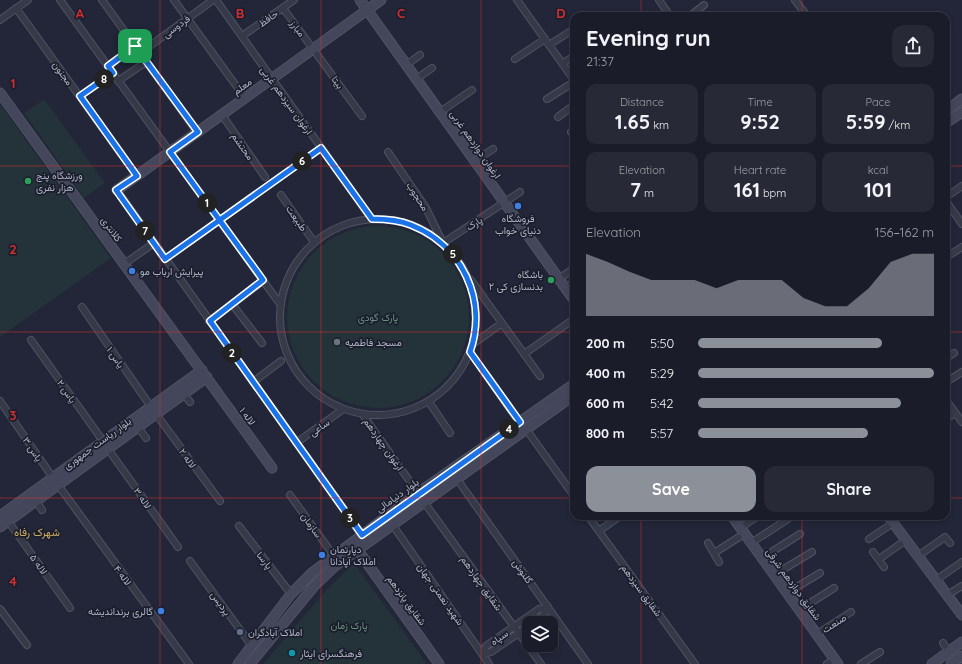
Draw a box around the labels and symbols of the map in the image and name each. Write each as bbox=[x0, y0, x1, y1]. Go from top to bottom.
text: A bbox=[76, 5, 85, 21]
text: B bbox=[236, 5, 244, 21]
text: C bbox=[397, 5, 405, 21]
text: D bbox=[556, 5, 566, 21]
street label: حافظ bbox=[256, 7, 281, 30]
street label: فردوسی bbox=[160, 12, 193, 41]
street label: مبارز bbox=[286, 16, 308, 39]
pin bbox=[118, 29, 152, 63]
street label: مجنون bbox=[49, 59, 76, 88]
street label: ارغوان سیزدهم غربی bbox=[257, 64, 316, 137]
pin: 8 bbox=[94, 69, 114, 89]
street label: بیتا bbox=[329, 73, 347, 91]
text: 1 bbox=[10, 75, 16, 91]
street label: معلم bbox=[230, 75, 254, 98]
street label: ارغوان دوازدهم غربی bbox=[447, 108, 504, 181]
street label: محتشم bbox=[229, 130, 257, 163]
pin: 6 bbox=[292, 151, 312, 171]
place label: ورزشگاه پنج هزار نفری bbox=[36, 169, 83, 194]
marker: ورزشگاه پنج هزار نفری bbox=[23, 176, 33, 186]
street label: محجوب bbox=[403, 179, 432, 213]
pin: 1 bbox=[197, 193, 217, 213]
marker: فروشگاه دنیای خواب bbox=[513, 201, 523, 211]
street label: طبیعت bbox=[283, 203, 310, 234]
place label: فروشگاه دنیای خواب bbox=[495, 212, 541, 237]
street label: پارک bbox=[464, 213, 485, 234]
street label: کلانتری bbox=[98, 214, 125, 245]
pin: 7 bbox=[135, 221, 155, 241]
text: 2 bbox=[9, 241, 17, 257]
pin: 5 bbox=[443, 244, 463, 264]
place label: پیرایش ارباب مو bbox=[140, 265, 203, 279]
marker: پیرایش ارباب مو bbox=[127, 266, 137, 276]
place label: باشگاه بدنسازی کی ۲ bbox=[489, 268, 543, 293]
marker: باشگاه بدنسازی کی ۲ bbox=[546, 275, 556, 285]
park label: پارک گودی bbox=[358, 311, 398, 325]
place label: مسجد فاطمیه bbox=[345, 336, 402, 349]
marker: مسجد فاطمیه bbox=[332, 337, 342, 347]
pin: 2 bbox=[222, 343, 242, 363]
street label: یاس ۱ bbox=[104, 344, 128, 371]
street label: یاس ۲ bbox=[54, 377, 79, 405]
street label: لاله ۱ bbox=[237, 405, 259, 428]
text: 3 bbox=[10, 407, 17, 423]
street label: بلوار ریاست جمهوری bbox=[61, 414, 134, 472]
street label: ارغوان چهاردهم bbox=[360, 415, 407, 474]
street label: ساعی bbox=[306, 416, 332, 439]
pin: 4 bbox=[499, 419, 519, 439]
street label: یاس ۳ bbox=[20, 435, 45, 464]
street label: لاله ۲ bbox=[176, 446, 199, 471]
street label: بلوار دنیامالی bbox=[373, 475, 421, 515]
street label: لاله ۳ bbox=[131, 485, 155, 511]
pin: 3 bbox=[340, 508, 360, 528]
street label: سازمان bbox=[298, 510, 325, 540]
district label: شهرک رفاه bbox=[14, 525, 60, 539]
place label: دپارتمان املاک آپادانا bbox=[330, 543, 376, 569]
street label: شقایق دوازدهم شرقی bbox=[763, 546, 824, 623]
street label: پارسا bbox=[253, 549, 276, 572]
marker: دپارتمان املاک آپادانا bbox=[317, 550, 327, 560]
street label: لاله ۵ bbox=[27, 551, 50, 577]
street label: شقایق چهاردهم bbox=[457, 553, 505, 614]
street label: گلنوش bbox=[509, 556, 536, 587]
street label: شهید نعمتی جهان bbox=[414, 561, 467, 628]
street label: شقایق سیزدهم bbox=[618, 561, 665, 619]
street label: لاله ۴ bbox=[111, 562, 134, 588]
text: 4 bbox=[9, 573, 17, 589]
street label: شقایق پانزدهم bbox=[383, 573, 429, 629]
street label: پردیس bbox=[207, 589, 234, 619]
place label: گالری برنداندیشه bbox=[88, 605, 154, 618]
marker: گالری برنداندیشه bbox=[156, 606, 166, 616]
street label: صنعت bbox=[819, 611, 849, 636]
park label: پارک زمان bbox=[330, 619, 368, 633]
place label: املاک آبادگران bbox=[248, 626, 302, 639]
marker: املاک آبادگران bbox=[235, 627, 245, 637]
street label: سپاه bbox=[488, 627, 511, 649]
place label: فرهنگسرای ایثار bbox=[299, 647, 363, 660]
marker: فرهنگسرای ایثار bbox=[287, 648, 297, 658]

